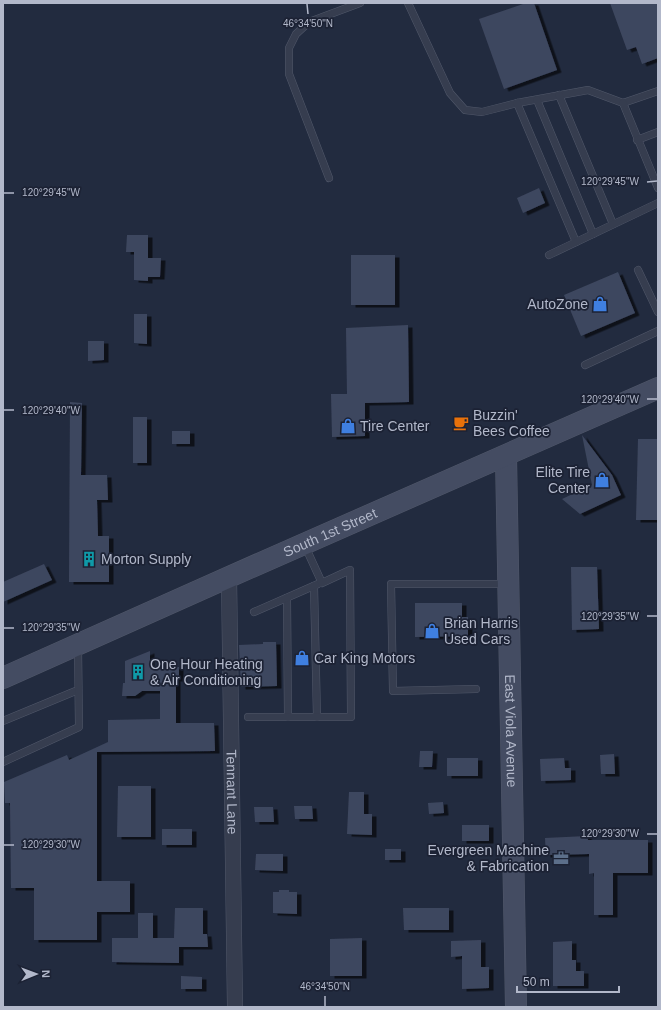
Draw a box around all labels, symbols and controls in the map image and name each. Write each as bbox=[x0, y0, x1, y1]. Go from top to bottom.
text: 46°34'50"N bbox=[283, 18, 333, 29]
text: 120°29'45"W bbox=[581, 176, 639, 187]
text: 120°29'45"W bbox=[22, 187, 80, 198]
shop icon: AutoZone bbox=[591, 295, 609, 313]
place label: AutoZone bbox=[527, 296, 588, 312]
text: 120°29'40"W bbox=[581, 394, 639, 405]
text: 120°29'40"W bbox=[22, 405, 80, 416]
place label: Buzzin' Bees Coffee bbox=[473, 407, 550, 439]
cafe icon: Buzzin' Bees Coffee bbox=[452, 414, 470, 432]
shop icon: Tire Center bbox=[339, 417, 357, 435]
place label: Tire Center bbox=[360, 418, 430, 434]
place label: Elite Tire Center bbox=[536, 464, 590, 496]
shop icon: Elite Tire Center bbox=[593, 471, 611, 489]
street label: South 1st Street bbox=[281, 505, 379, 560]
building icon: Morton Supply bbox=[80, 550, 98, 568]
place label: Morton Supply bbox=[101, 551, 191, 567]
text: 120°29'35"W bbox=[581, 611, 639, 622]
place label: Brian Harris Used Cars bbox=[444, 615, 518, 647]
text: 120°29'35"W bbox=[22, 622, 80, 633]
shop icon: Brian Harris Used Cars bbox=[423, 622, 441, 640]
shop icon: Car King Motors bbox=[293, 649, 311, 667]
place label: Car King Motors bbox=[314, 650, 415, 666]
place label: One Hour Heating & Air Conditioning bbox=[150, 656, 263, 688]
building icon: One Hour Heating & Air Conditioning bbox=[129, 663, 147, 681]
street label: East Viola Avenue bbox=[502, 674, 520, 788]
street label: Tennant Lane bbox=[223, 749, 241, 835]
text: 120°29'30"W bbox=[581, 828, 639, 839]
text: 120°29'30"W bbox=[22, 839, 80, 850]
place label: Evergreen Machine & Fabrication bbox=[428, 842, 549, 874]
office icon: Evergreen Machine & Fabrication bbox=[552, 849, 570, 867]
north arrow bbox=[16, 954, 56, 994]
scale bar bbox=[517, 968, 619, 994]
text: N bbox=[40, 970, 52, 978]
text: 50 m bbox=[523, 975, 550, 989]
text: 46°34'50"N bbox=[300, 981, 350, 992]

